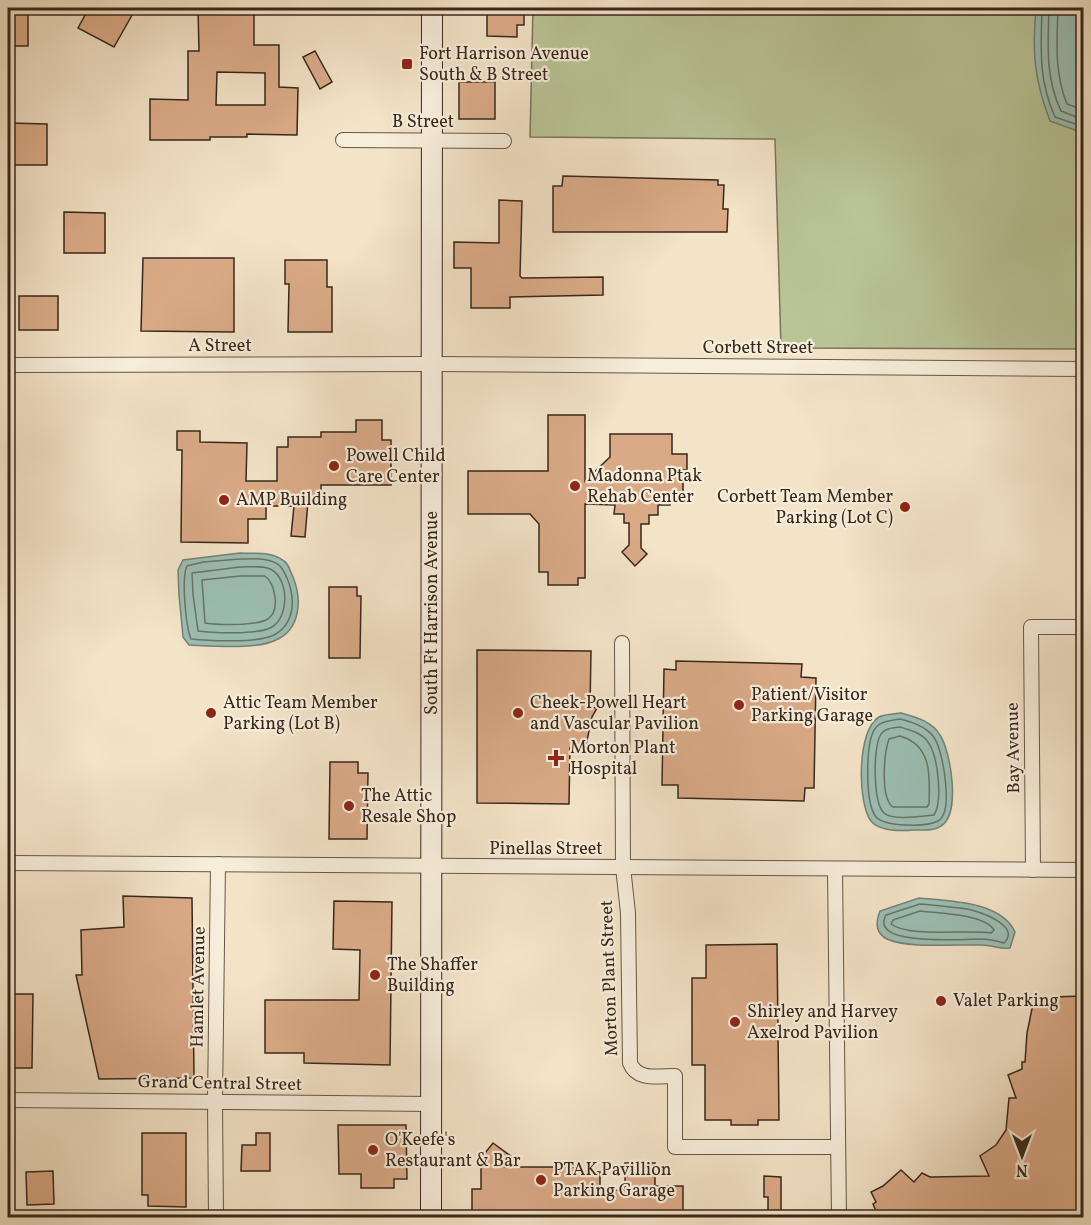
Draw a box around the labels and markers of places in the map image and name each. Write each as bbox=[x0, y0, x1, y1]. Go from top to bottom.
place label: Fort Harrison Avenue South & B Street bbox=[419, 42, 589, 88]
marker: Fort Harrison Avenue South & B Street bbox=[400, 57, 414, 71]
place label: Powell Child Care Center bbox=[346, 444, 446, 490]
marker: Powell Child Care Center bbox=[327, 459, 341, 473]
place label: Madonna Ptak Rehab Center bbox=[587, 464, 702, 510]
marker: Madonna Ptak Rehab Center bbox=[568, 479, 582, 493]
place label: Corbett Team Member Parking (Lot C) bbox=[717, 485, 893, 531]
place label: AMP Building bbox=[236, 488, 347, 513]
marker: AMP Building bbox=[217, 493, 231, 507]
marker: Corbett Team Member Parking (Lot C) bbox=[898, 500, 912, 514]
place label: Patient/Visitor Parking Garage bbox=[751, 683, 873, 729]
place label: Attic Team Member Parking (Lot B) bbox=[223, 691, 378, 737]
place label: Cheek-Powell Heart and Vascular Pavilion bbox=[530, 691, 699, 737]
marker: Patient/Visitor Parking Garage bbox=[732, 698, 746, 712]
marker: Attic Team Member Parking (Lot B) bbox=[204, 706, 218, 720]
marker: Cheek-Powell Heart and Vascular Pavilion bbox=[511, 706, 525, 720]
place label: Morton Plant Hospital bbox=[570, 736, 675, 782]
marker: Morton Plant Hospital bbox=[547, 749, 565, 767]
place label: The Attic Resale Shop bbox=[361, 784, 456, 830]
marker: The Attic Resale Shop bbox=[342, 799, 356, 813]
place label: The Shaffer Building bbox=[387, 953, 478, 999]
marker: The Shaffer Building bbox=[368, 968, 382, 982]
place label: Valet Parking bbox=[953, 989, 1059, 1014]
marker: Valet Parking bbox=[934, 994, 948, 1008]
place label: Shirley and Harvey Axelrod Pavilion bbox=[747, 1000, 898, 1046]
marker: Shirley and Harvey Axelrod Pavilion bbox=[728, 1015, 742, 1029]
place label: O'Keefe's Restaurant & Bar bbox=[385, 1128, 521, 1174]
marker: O'Keefe's Restaurant & Bar bbox=[366, 1143, 380, 1157]
place label: PTAK Pavillion Parking Garage bbox=[553, 1158, 675, 1204]
marker: PTAK Pavillion Parking Garage bbox=[534, 1173, 548, 1187]

